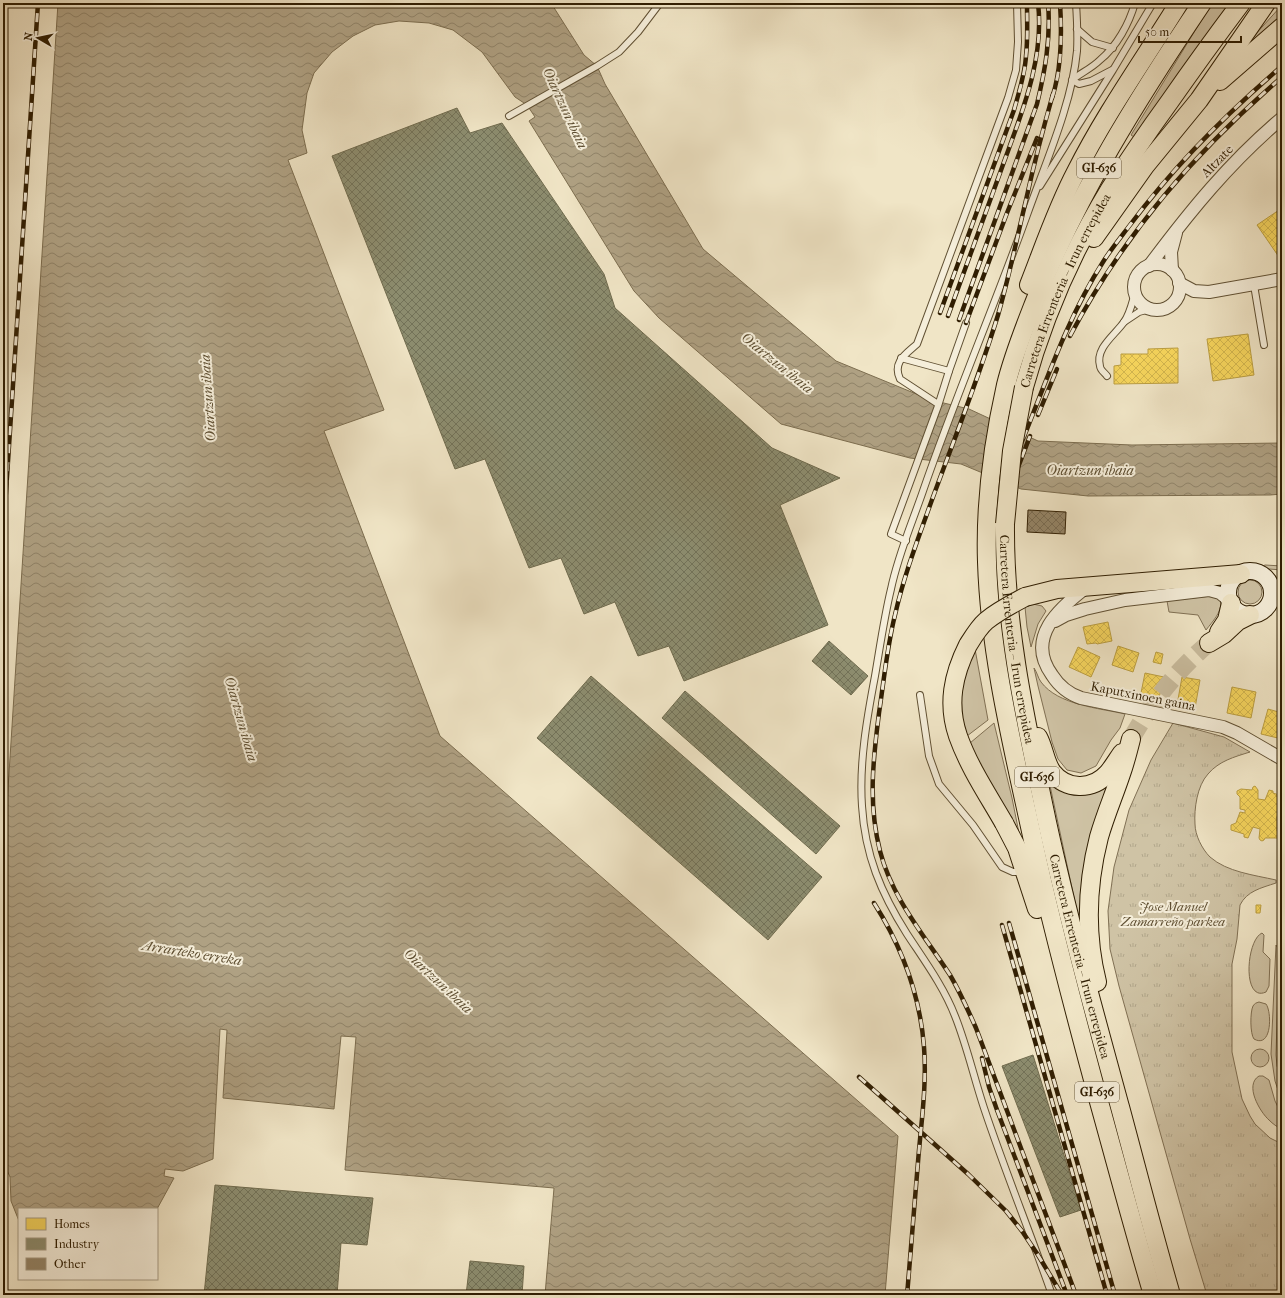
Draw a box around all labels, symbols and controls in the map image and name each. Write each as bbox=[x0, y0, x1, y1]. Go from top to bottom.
north arrow bbox=[18, 18, 58, 58]
scale bar bbox=[1139, 18, 1241, 44]
text: 50 m bbox=[1145, 25, 1169, 39]
text: N bbox=[22, 31, 36, 42]
water label: Oiartzun ibaia bbox=[539, 65, 591, 151]
street label: Altzate bbox=[1197, 141, 1236, 181]
road number: GI-636 bbox=[1077, 158, 1121, 178]
street label: Carretera Errenteria – Irun errepidea bbox=[1017, 190, 1114, 389]
water label: Oiartzun ibaia bbox=[738, 329, 816, 397]
water label: Oiartzun ibaia bbox=[196, 354, 220, 442]
water label: Oiartzun ibaia bbox=[1046, 462, 1134, 479]
street label: Carretera Errenteria – Irun errepidea bbox=[997, 535, 1038, 746]
water label: Oiartzun ibaia bbox=[221, 675, 261, 763]
street label: Kaputxinoen gaina bbox=[1089, 678, 1198, 714]
road number: GI-636 bbox=[1015, 767, 1059, 787]
street label: Carretera Errenteria – Irun errepidea bbox=[1047, 853, 1114, 1061]
park label: Jose Manuel Zamarreño parkea bbox=[1120, 899, 1225, 929]
water label: Arrarteko erreka bbox=[139, 936, 243, 969]
water label: Oiartzun ibaia bbox=[400, 945, 476, 1017]
road number: GI-636 bbox=[1075, 1082, 1119, 1102]
legend bbox=[18, 1208, 158, 1280]
text: Homes bbox=[54, 1217, 90, 1231]
text: Industry bbox=[54, 1237, 100, 1251]
text: Other bbox=[54, 1257, 86, 1271]

